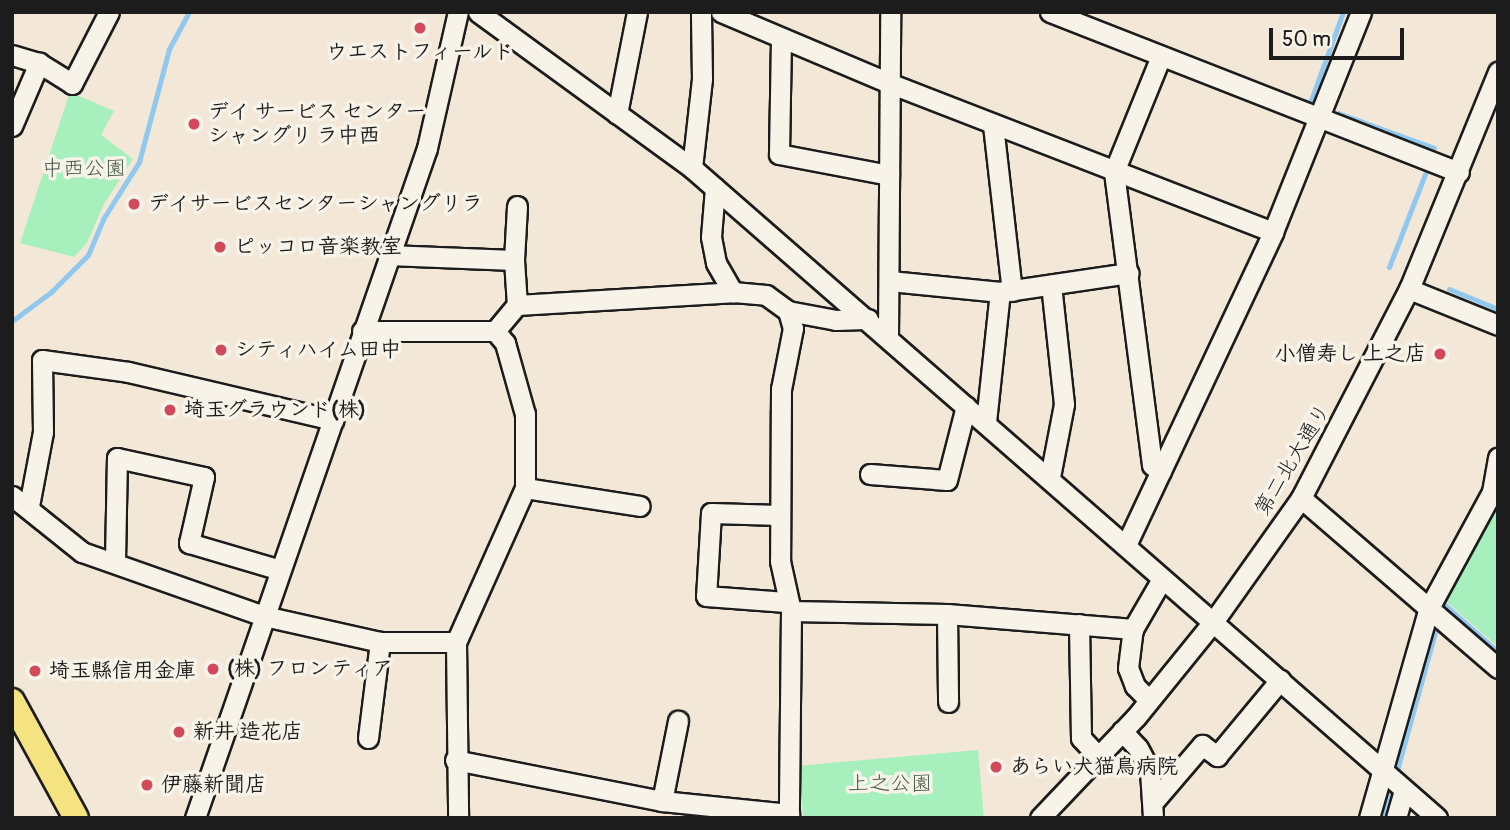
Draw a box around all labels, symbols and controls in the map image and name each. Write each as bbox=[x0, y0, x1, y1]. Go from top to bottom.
scale bar bbox=[1272, 14, 1407, 58]
marker: ウエストフィールド bbox=[412, 20, 428, 36]
text: 50 m bbox=[1282, 26, 1331, 53]
place label: ウエストフィールド bbox=[326, 39, 514, 65]
place label: デイ サービス センター シャングリ ラ中西 bbox=[208, 99, 427, 149]
marker: デイ サービス センター シャングリ ラ中西 bbox=[186, 116, 202, 132]
park label: 中西公園 bbox=[42, 156, 126, 182]
place label: デイサービスセンターシャングリラ bbox=[148, 191, 484, 217]
marker: デイサービスセンターシャングリラ bbox=[126, 196, 142, 212]
place label: ピッコロ音楽教室 bbox=[234, 234, 402, 260]
marker: ピッコロ音楽教室 bbox=[212, 239, 228, 255]
place label: シティハイム田中 bbox=[235, 337, 403, 363]
place label: 小僧寿し 上之店 bbox=[1274, 341, 1426, 367]
marker: シティハイム田中 bbox=[213, 342, 229, 358]
marker: 小僧寿し 上之店 bbox=[1432, 346, 1448, 362]
place label: 埼玉グラウンド(株) bbox=[184, 397, 366, 423]
street label: 第二北大通り bbox=[1250, 400, 1336, 520]
marker: 埼玉グラウンド(株) bbox=[162, 402, 178, 418]
place label: (株) フロンティア bbox=[227, 656, 393, 682]
place label: 埼玉縣信用金庫 bbox=[49, 658, 196, 684]
marker: (株) フロンティア bbox=[205, 661, 221, 677]
marker: 埼玉縣信用金庫 bbox=[27, 663, 43, 679]
place label: 新井 造花店 bbox=[193, 719, 303, 745]
marker: 新井 造花店 bbox=[171, 724, 187, 740]
place label: あらい犬猫鳥病院 bbox=[1010, 754, 1178, 780]
marker: あらい犬猫鳥病院 bbox=[988, 759, 1004, 775]
park label: 上之公園 bbox=[848, 771, 932, 797]
place label: 伊藤新聞店 bbox=[161, 772, 266, 798]
marker: 伊藤新聞店 bbox=[139, 777, 155, 793]

